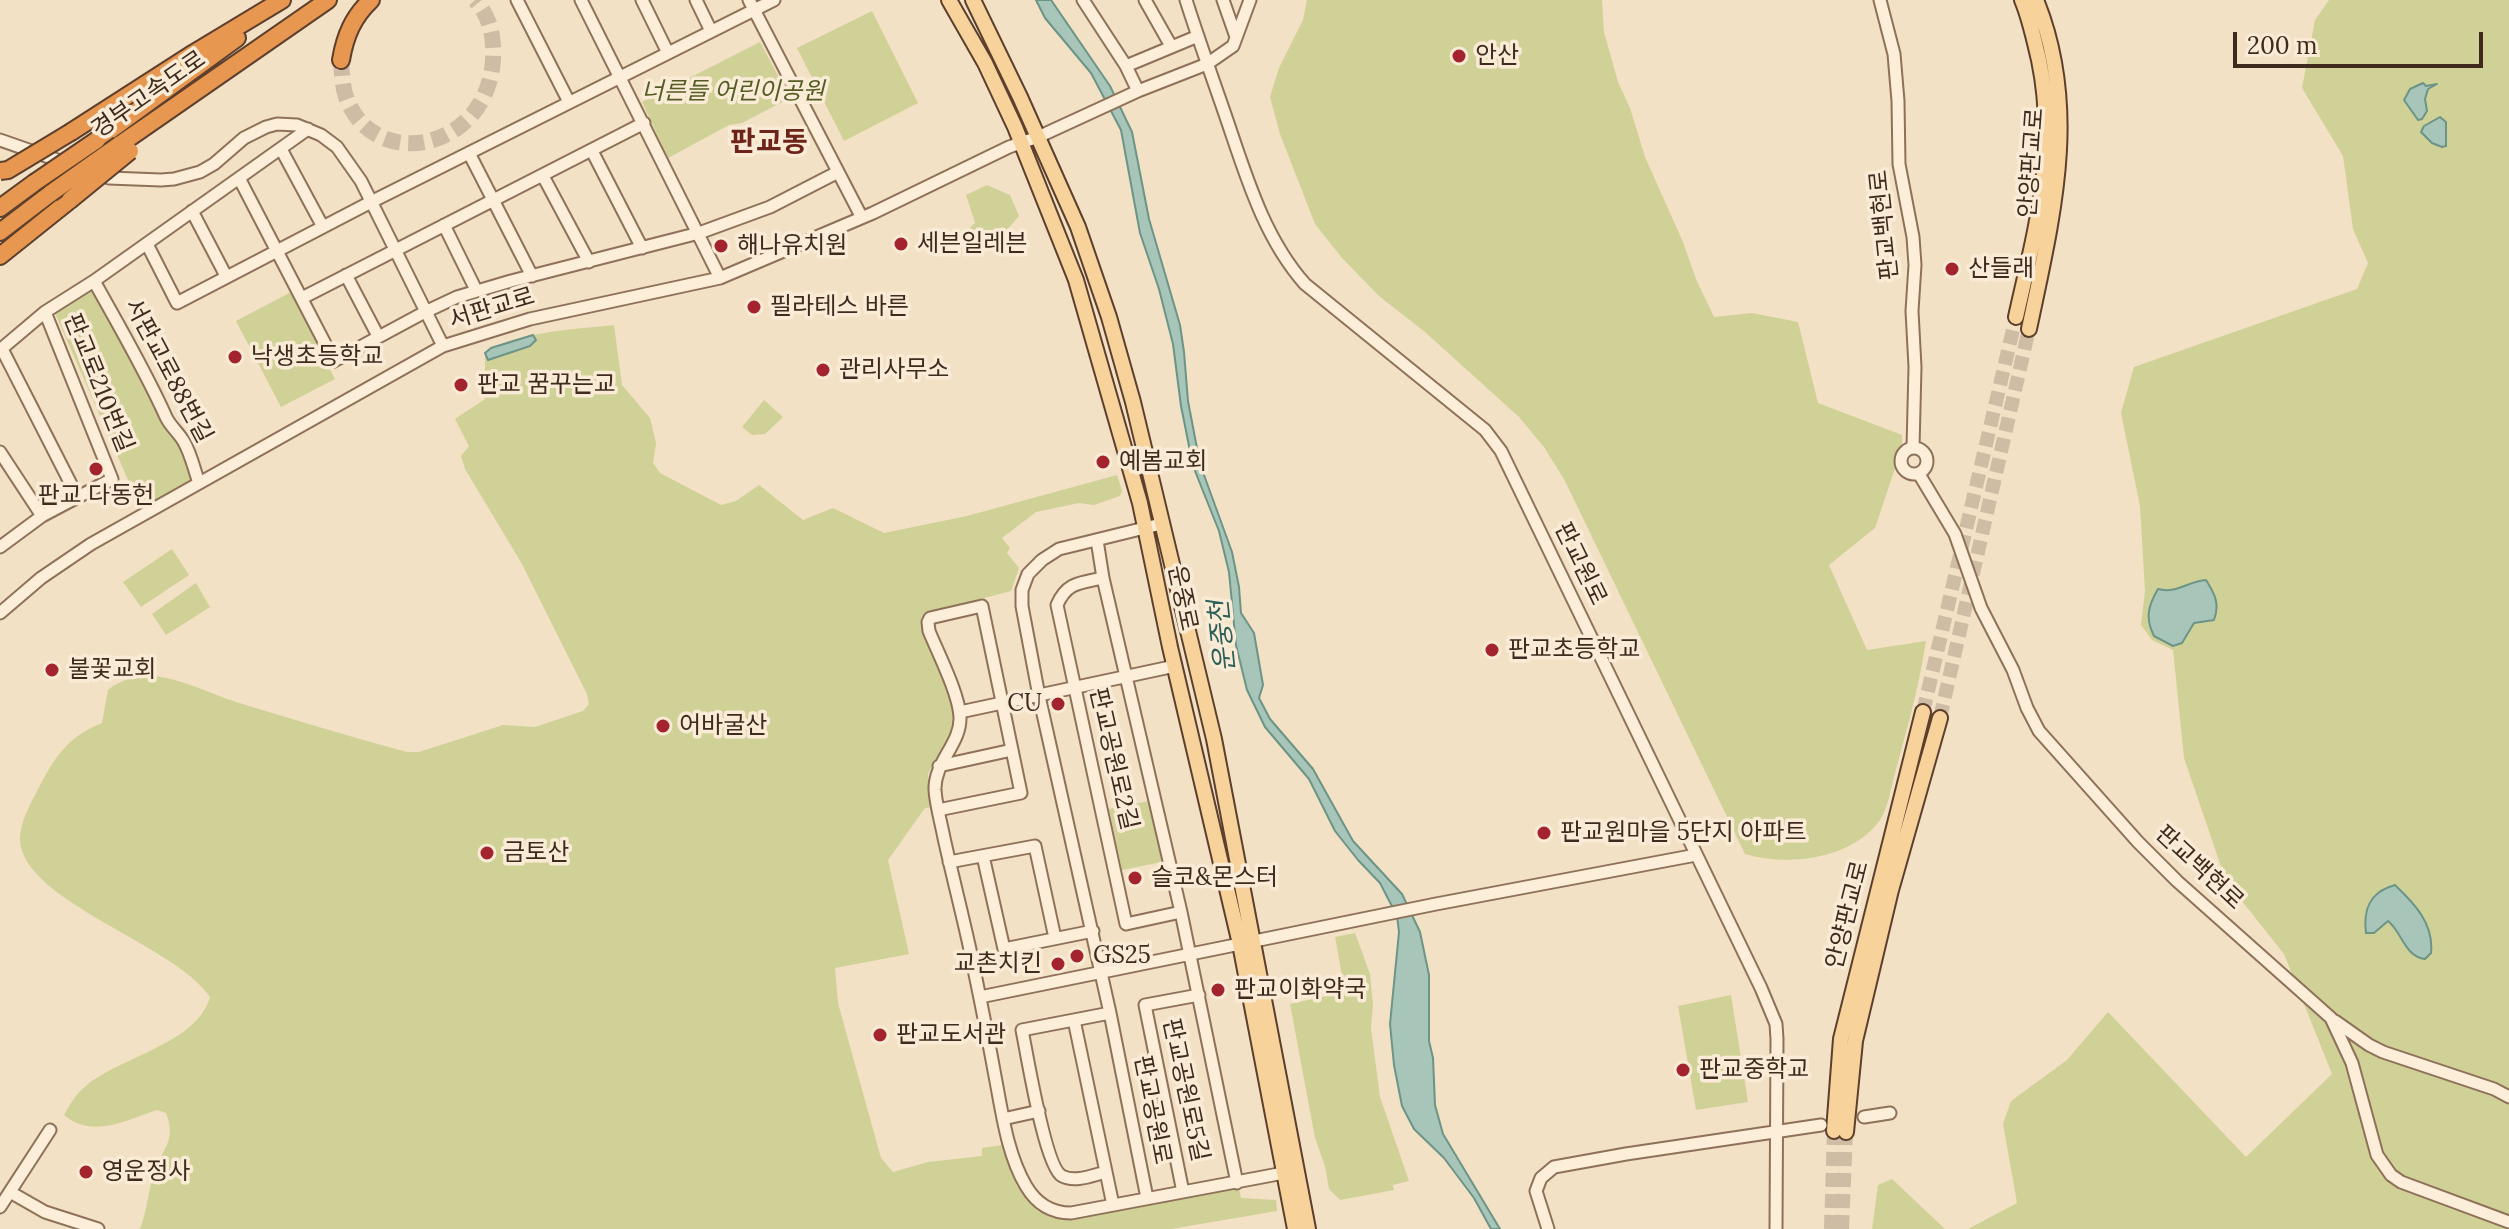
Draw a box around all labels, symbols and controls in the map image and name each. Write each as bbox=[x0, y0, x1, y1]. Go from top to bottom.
scale bar bbox=[2237, 16, 2487, 66]
text: 200 m bbox=[2247, 30, 2317, 61]
place label: 안산 bbox=[1475, 42, 1519, 70]
street label: 경부고속도로 bbox=[86, 45, 212, 145]
marker: 안산 bbox=[1450, 47, 1468, 65]
park label: 너른들 어린이공원 bbox=[642, 78, 824, 106]
street label: 안양판교로 bbox=[2014, 107, 2050, 219]
district label: 판교동 bbox=[730, 126, 808, 160]
street label: 판교백현로 bbox=[1865, 169, 1905, 281]
place label: 세븐일레븐 bbox=[917, 230, 1027, 258]
place label: 해나유치원 bbox=[737, 232, 847, 260]
marker: 세븐일레븐 bbox=[892, 235, 910, 253]
marker: 해나유치원 bbox=[712, 237, 730, 255]
place label: 산들래 bbox=[1968, 255, 2034, 283]
marker: 산들래 bbox=[1943, 260, 1961, 278]
street label: 서판교로 bbox=[446, 282, 538, 336]
place label: 필라테스 바른 bbox=[770, 293, 909, 321]
street label: 서판교로88번길 bbox=[118, 294, 218, 448]
marker: 필라테스 바른 bbox=[745, 298, 763, 316]
street label: 판교로210번길 bbox=[57, 309, 139, 457]
place label: 낙생초등학교 bbox=[251, 343, 383, 371]
marker: 낙생초등학교 bbox=[226, 348, 244, 366]
place label: 관리사무소 bbox=[839, 356, 949, 384]
marker: 관리사무소 bbox=[814, 361, 832, 379]
place label: 판교 꿈꾸는교 bbox=[477, 371, 616, 399]
marker: 판교 꿈꾸는교 bbox=[452, 376, 470, 394]
place label: 예봄교회 bbox=[1119, 448, 1207, 476]
marker: 예봄교회 bbox=[1094, 453, 1112, 471]
marker: 판교 다동헌 bbox=[87, 460, 105, 478]
place label: 판교 다동헌 bbox=[38, 482, 154, 510]
street label: 판교원로 bbox=[1548, 518, 1612, 610]
street label: 운중로 bbox=[1161, 563, 1203, 633]
water label: 운중천 bbox=[1204, 599, 1242, 673]
place label: 판교초등학교 bbox=[1508, 636, 1640, 664]
marker: 판교초등학교 bbox=[1483, 641, 1501, 659]
place label: 불꽃교회 bbox=[68, 656, 156, 684]
marker: 불꽃교회 bbox=[43, 661, 61, 679]
street label: 판교공원로2길 bbox=[1083, 685, 1143, 833]
place label: CU bbox=[1007, 690, 1042, 718]
marker: CU bbox=[1049, 695, 1067, 713]
place label: 어바굴산 bbox=[679, 712, 767, 740]
marker: 어바굴산 bbox=[654, 717, 672, 735]
place label: 판교원마을 5단지 아파트 bbox=[1560, 819, 1807, 847]
street label: 판교백현로 bbox=[2149, 820, 2249, 916]
marker: 판교원마을 5단지 아파트 bbox=[1535, 824, 1553, 842]
place label: 금토산 bbox=[503, 839, 569, 867]
marker: 금토산 bbox=[478, 844, 496, 862]
street label: 안양판교로 bbox=[1821, 858, 1875, 972]
place label: 슬코&몬스터 bbox=[1151, 864, 1278, 892]
marker: 슬코&몬스터 bbox=[1126, 869, 1144, 887]
place label: GS25 bbox=[1093, 942, 1151, 970]
marker: GS25 bbox=[1068, 947, 1086, 965]
place label: 교촌치킨 bbox=[954, 950, 1042, 978]
marker: 교촌치킨 bbox=[1049, 955, 1067, 973]
place label: 판교이화약국 bbox=[1234, 976, 1366, 1004]
marker: 판교이화약국 bbox=[1209, 981, 1227, 999]
street label: 판교공원로5길 bbox=[1156, 1016, 1214, 1164]
place label: 판교도서관 bbox=[896, 1021, 1006, 1049]
marker: 판교도서관 bbox=[871, 1026, 889, 1044]
street label: 판교공원로 bbox=[1127, 1053, 1177, 1167]
place label: 판교중학교 bbox=[1699, 1056, 1809, 1084]
marker: 판교중학교 bbox=[1674, 1061, 1692, 1079]
place label: 영운정사 bbox=[102, 1158, 190, 1186]
marker: 영운정사 bbox=[77, 1163, 95, 1181]

